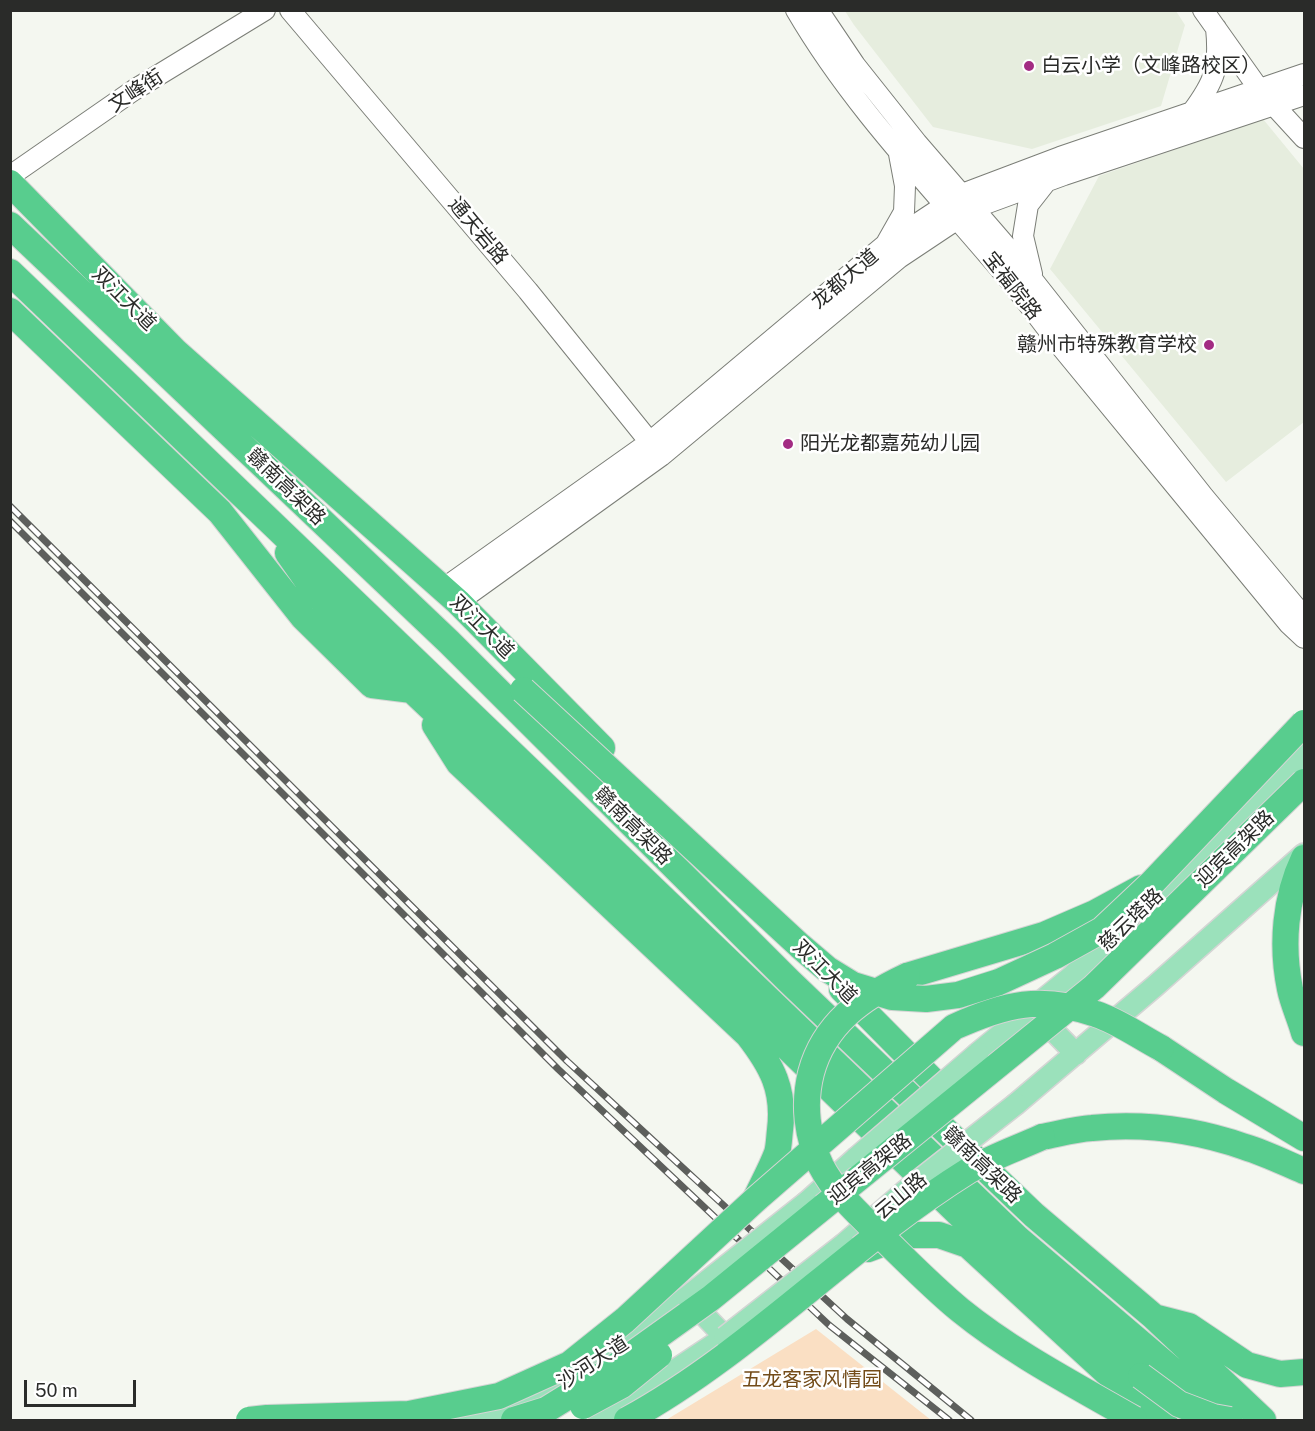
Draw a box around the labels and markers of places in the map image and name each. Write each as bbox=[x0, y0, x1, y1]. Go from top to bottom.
place label: 白云小学（文峰路校区） bbox=[1041, 54, 1261, 78]
marker: 白云小学（文峰路校区） bbox=[1022, 59, 1036, 73]
place label: 赣州市特殊教育学校 bbox=[1017, 333, 1197, 357]
marker: 赣州市特殊教育学校 bbox=[1202, 338, 1216, 352]
place label: 阳光龙都嘉苑幼儿园 bbox=[800, 432, 980, 456]
marker: 阳光龙都嘉苑幼儿园 bbox=[781, 437, 795, 451]

